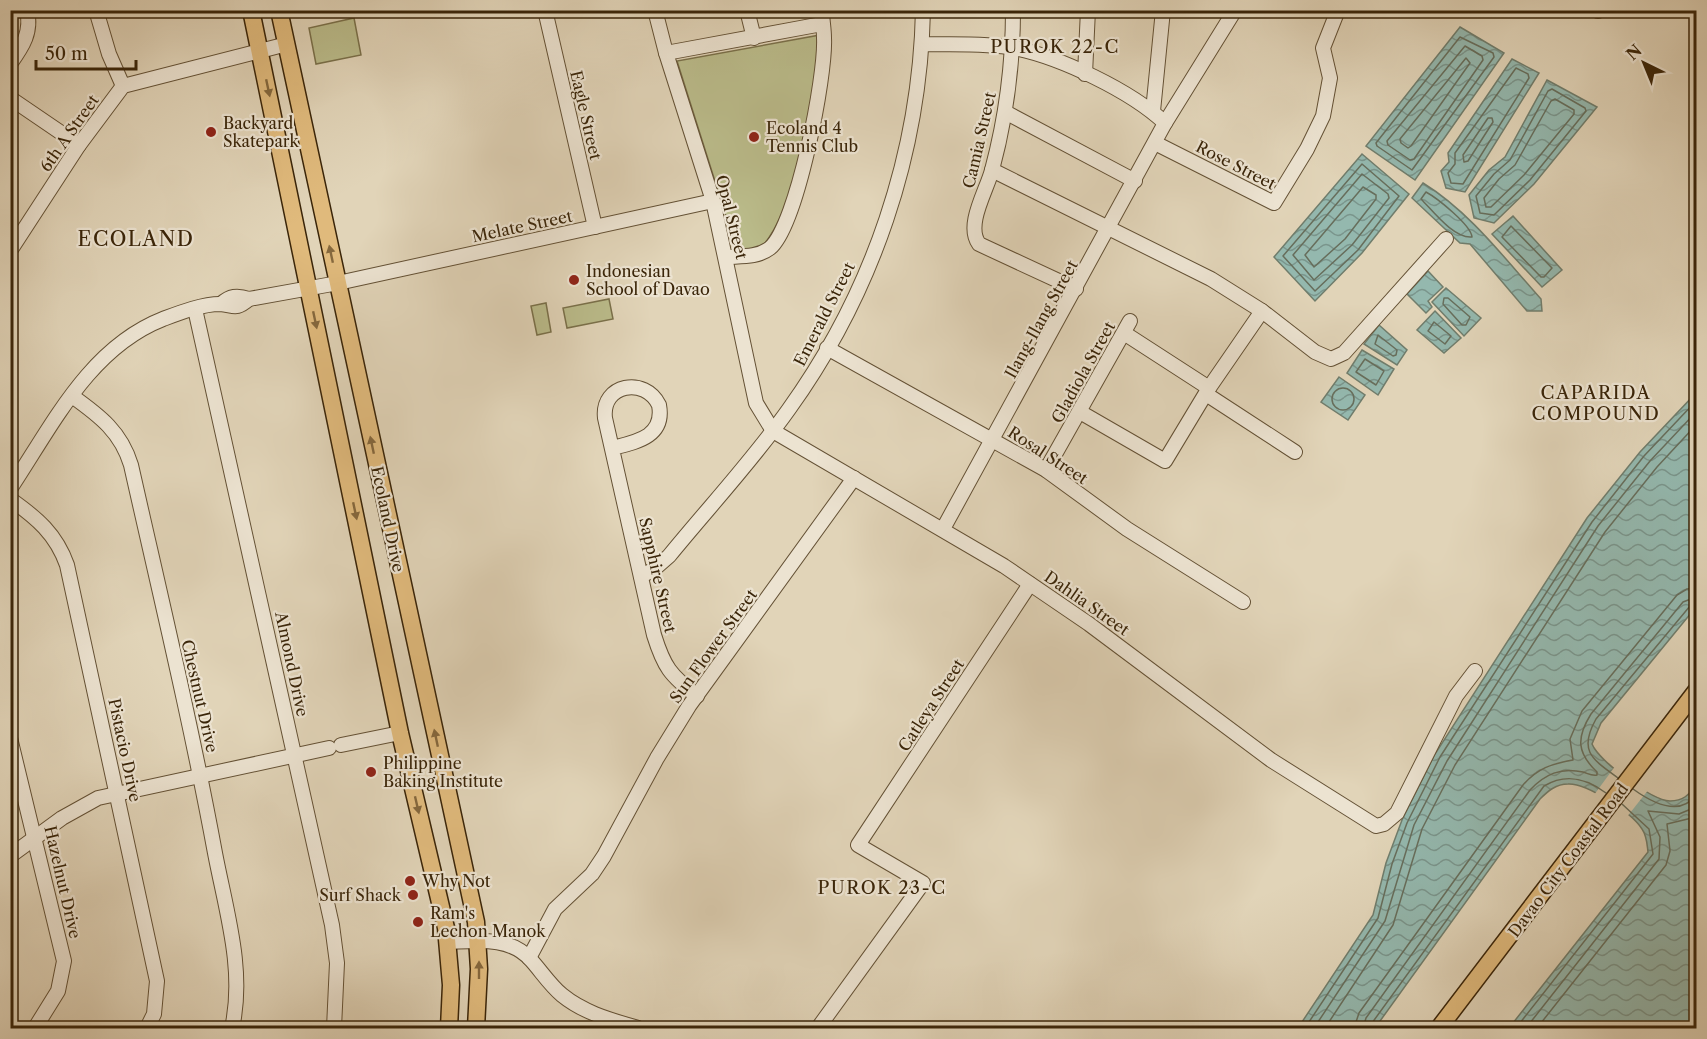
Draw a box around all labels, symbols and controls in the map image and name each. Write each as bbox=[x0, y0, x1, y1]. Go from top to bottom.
scale bar bbox=[36, 33, 136, 71]
north arrow bbox=[1614, 33, 1674, 93]
district label: PUROK 22-C bbox=[990, 36, 1120, 58]
text: N bbox=[1622, 40, 1646, 64]
text: 50 m bbox=[45, 43, 88, 65]
street label: Eagle Street bbox=[566, 68, 606, 162]
one-way arrow bbox=[264, 79, 273, 98]
street label: Camia Street bbox=[958, 89, 1000, 190]
street label: 6th A Street bbox=[35, 90, 103, 175]
place label: Backyard Skatepark bbox=[223, 113, 300, 151]
place label: Ecoland 4 Tennis Club bbox=[766, 118, 858, 156]
marker: Backyard Skatepark bbox=[204, 125, 218, 139]
marker: Ecoland 4 Tennis Club bbox=[747, 130, 761, 144]
street label: Rose Street bbox=[1193, 136, 1280, 194]
street label: Opal Street bbox=[712, 173, 752, 261]
street label: Melate Street bbox=[470, 206, 574, 246]
district label: ECOLAND bbox=[78, 227, 194, 251]
one-way arrow bbox=[326, 244, 336, 263]
street label: Ilang-Ilang Street bbox=[1000, 256, 1082, 382]
street label: Emerald Street bbox=[789, 258, 859, 369]
place label: Indonesian School of Davao bbox=[586, 261, 710, 299]
marker: Indonesian School of Davao bbox=[567, 273, 581, 287]
one-way arrow bbox=[311, 311, 320, 330]
street label: Gladiola Street bbox=[1047, 317, 1119, 426]
district label: CAPARIDA COMPOUND bbox=[1532, 382, 1660, 425]
street label: Rosal Street bbox=[1004, 422, 1092, 488]
one-way arrow bbox=[366, 435, 376, 454]
street label: Ecoland Drive bbox=[367, 464, 409, 574]
one-way arrow bbox=[350, 502, 360, 521]
street label: Sapphire Street bbox=[635, 515, 681, 635]
street label: Dahlia Street bbox=[1041, 566, 1134, 640]
street label: Sun Flower Street bbox=[665, 585, 761, 707]
street label: Almond Drive bbox=[271, 609, 313, 718]
street label: Chestnut Drive bbox=[177, 638, 223, 754]
street label: Catleya Street bbox=[894, 655, 968, 755]
street label: Pistacio Drive bbox=[104, 696, 146, 804]
one-way arrow bbox=[430, 728, 440, 747]
place label: Philippine Baking Institute bbox=[383, 753, 503, 791]
marker: Philippine Baking Institute bbox=[364, 765, 378, 779]
street label: Davao City Coastal Road bbox=[1504, 779, 1633, 941]
one-way arrow bbox=[413, 796, 422, 815]
street label: Hazelnut Drive bbox=[40, 824, 86, 940]
place label: Why Not bbox=[421, 871, 491, 891]
marker: Why Not bbox=[403, 874, 417, 888]
district label: PUROK 23-C bbox=[817, 877, 947, 899]
place label: Surf Shack bbox=[319, 885, 402, 905]
marker: Surf Shack bbox=[406, 888, 420, 902]
place label: Ram's Lechon Manok bbox=[430, 903, 546, 941]
marker: Ram's Lechon Manok bbox=[411, 915, 425, 929]
one-way arrow bbox=[474, 961, 484, 980]

